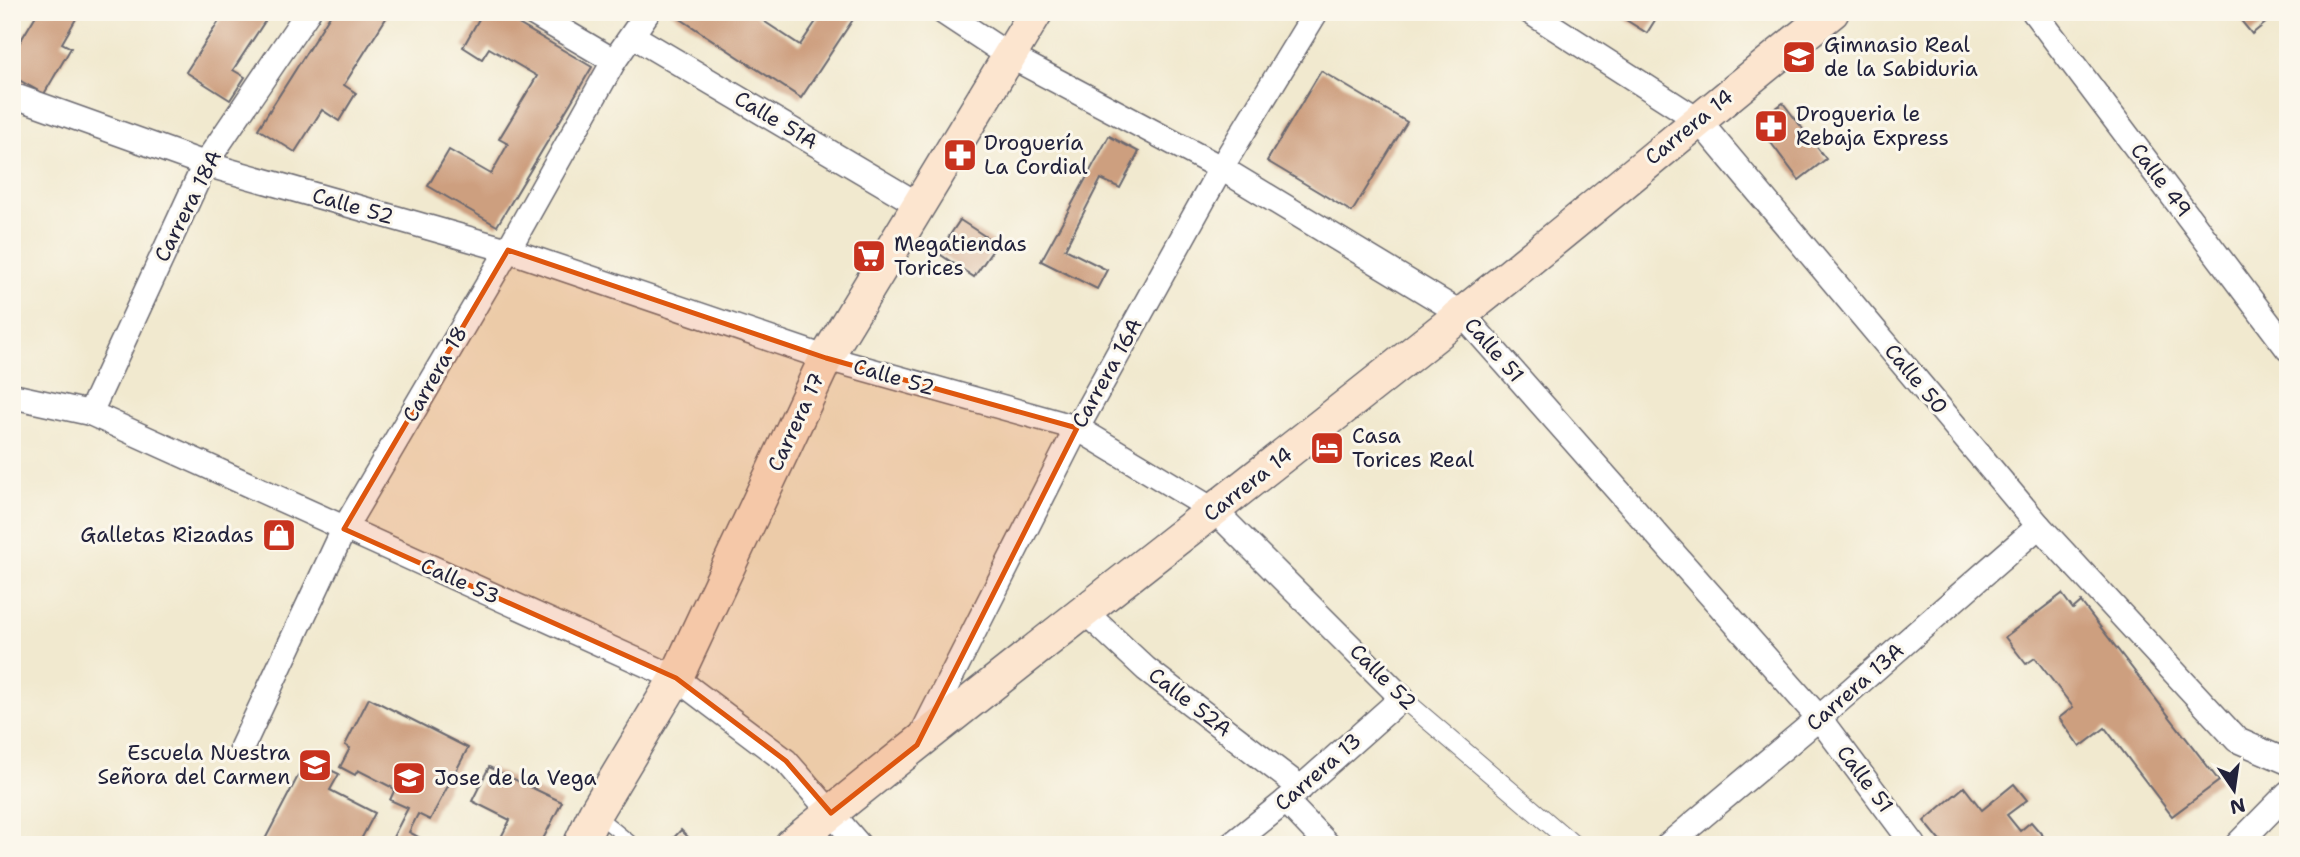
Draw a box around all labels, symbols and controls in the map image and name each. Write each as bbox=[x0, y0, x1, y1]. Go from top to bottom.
place label: Gimnasio Real de la Sabiduria bbox=[1824, 31, 1978, 83]
school or university icon: Gimnasio Real de la Sabiduria bbox=[1780, 38, 1818, 76]
street label: Carrera 14 bbox=[1639, 83, 1739, 171]
street label: Calle 51A bbox=[729, 84, 823, 156]
place label: Drogueria le Rebaja Express bbox=[1796, 100, 1949, 152]
pharmacy icon: Drogueria le Rebaja Express bbox=[1752, 107, 1790, 145]
place label: Droguería La Cordial bbox=[984, 129, 1088, 181]
pharmacy icon: Droguería La Cordial bbox=[941, 136, 979, 174]
street label: Calle 49 bbox=[2124, 137, 2198, 223]
street label: Carrera 18A bbox=[148, 145, 228, 267]
street label: Calle 52 bbox=[309, 181, 397, 231]
place label: Megatiendas Torices bbox=[894, 230, 1027, 282]
supermarket icon: Megatiendas Torices bbox=[850, 237, 888, 275]
street label: Calle 51 bbox=[1458, 311, 1530, 389]
street label: Carrera 16A bbox=[1065, 313, 1149, 433]
street label: Carrera 18 bbox=[396, 321, 474, 427]
street label: Calle 50 bbox=[1878, 338, 1954, 420]
street label: Calle 52 bbox=[850, 352, 938, 402]
street label: Carrera 17 bbox=[761, 368, 831, 476]
place label: Casa Torices Real bbox=[1352, 422, 1475, 474]
hotel icon: Casa Torices Real bbox=[1308, 429, 1346, 467]
street label: Carrera 14 bbox=[1198, 440, 1298, 528]
shop icon: Galletas Rizadas bbox=[260, 516, 298, 554]
place label: Galletas Rizadas bbox=[80, 521, 254, 549]
street label: Calle 53 bbox=[416, 551, 504, 611]
street label: Carrera 13A bbox=[1800, 637, 1910, 737]
street label: Calle 52 bbox=[1344, 638, 1422, 716]
street label: Calle 52A bbox=[1143, 661, 1237, 743]
street label: Carrera 13 bbox=[1269, 727, 1367, 817]
place label: Escuela Nuestra Señora del Carmen bbox=[97, 739, 290, 791]
street label: Calle 51 bbox=[1830, 740, 1900, 818]
school or university icon: Escuela Nuestra Señora del Carmen bbox=[296, 746, 334, 784]
north arrow bbox=[2198, 756, 2268, 826]
school or university icon: Jose de la Vega bbox=[390, 759, 428, 797]
place label: Jose de la Vega bbox=[434, 764, 597, 792]
text: N bbox=[2228, 792, 2248, 820]

